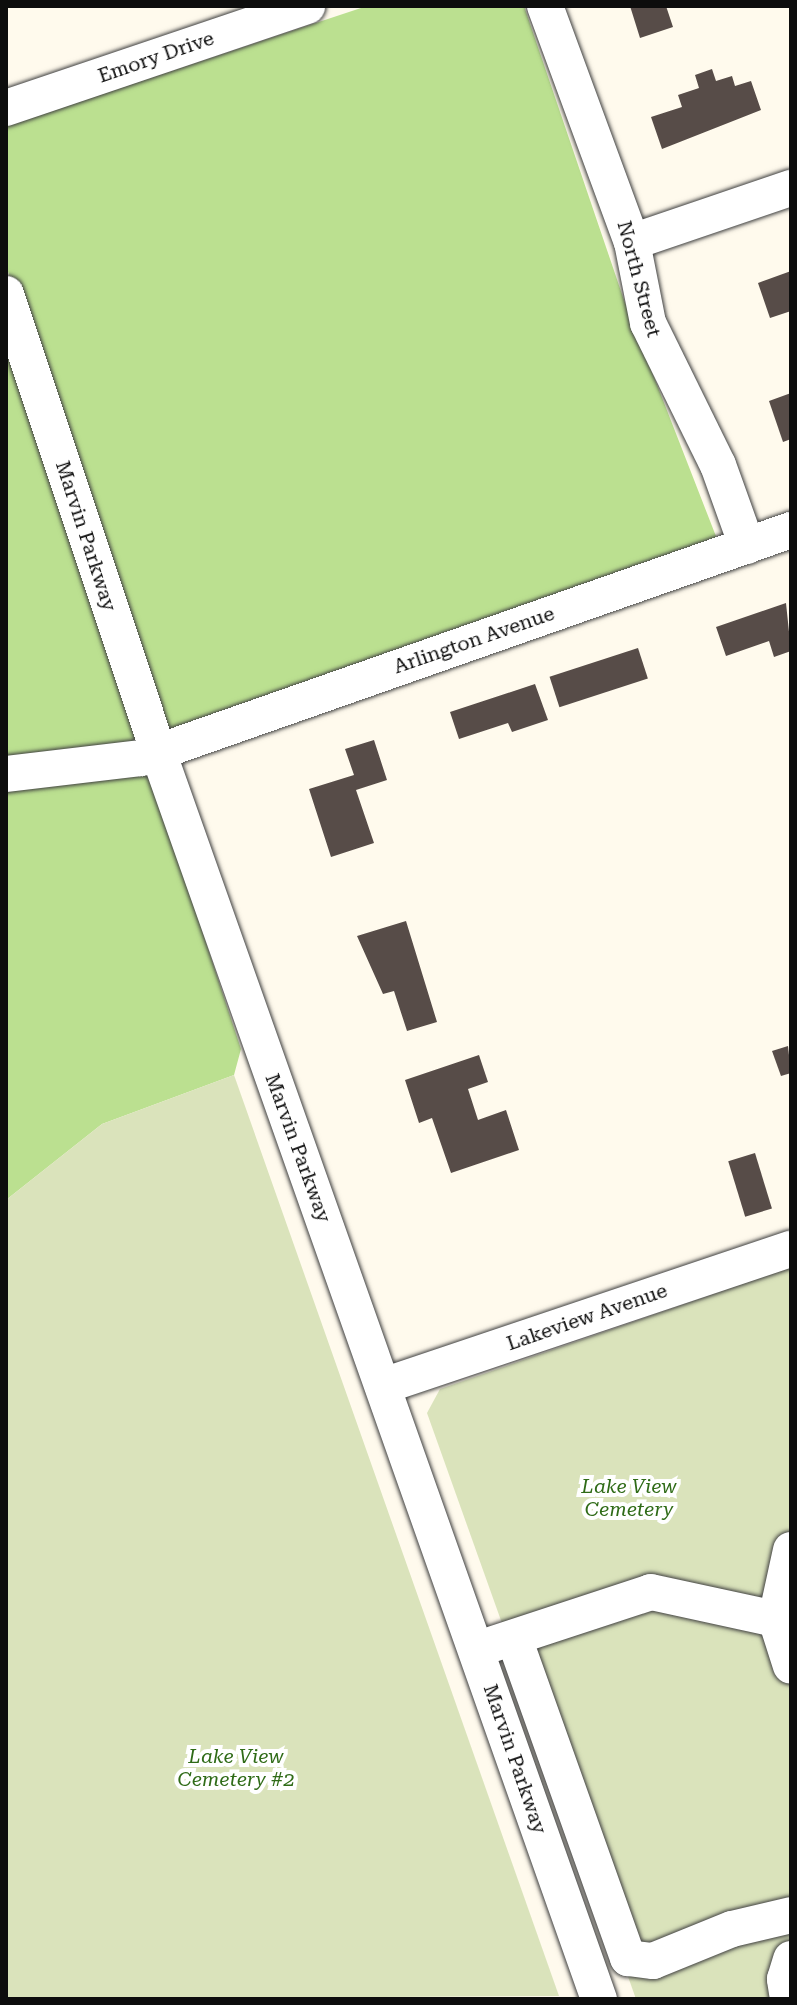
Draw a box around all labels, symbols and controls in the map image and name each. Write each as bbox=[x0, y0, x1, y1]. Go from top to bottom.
street label: Emory Drive bbox=[95, 26, 217, 88]
street label: North Street bbox=[612, 218, 666, 340]
street label: Marvin Parkway bbox=[50, 458, 122, 614]
street label: Arlington Avenue bbox=[390, 601, 558, 679]
street label: Marvin Parkway bbox=[260, 1070, 336, 1226]
street label: Lakeview Avenue bbox=[504, 1278, 670, 1356]
park label: Lake View Cemetery bbox=[581, 1475, 677, 1522]
street label: Marvin Parkway bbox=[478, 1681, 552, 1837]
park label: Lake View Cemetery #2 bbox=[177, 1745, 295, 1792]

